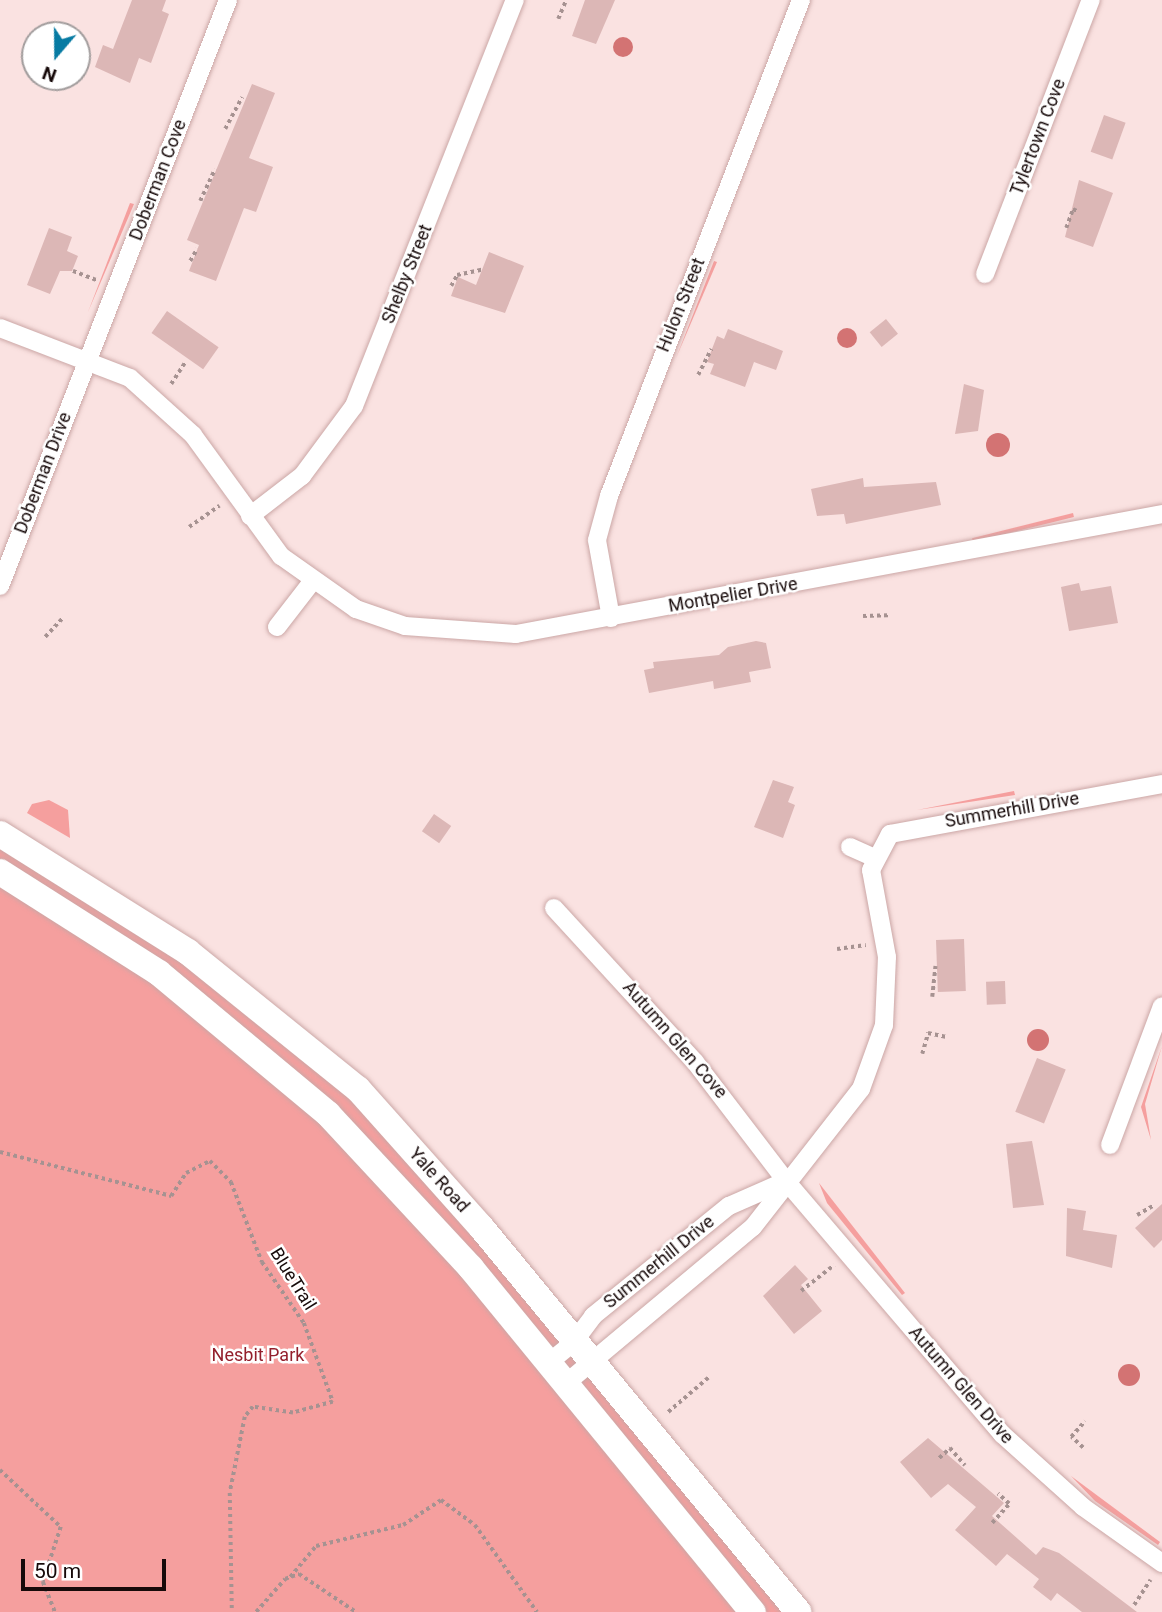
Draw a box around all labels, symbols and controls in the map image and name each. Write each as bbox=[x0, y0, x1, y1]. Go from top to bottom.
north arrow bbox=[21, 21, 91, 91]
text: N bbox=[39, 61, 60, 87]
street label: Tylertown Cove bbox=[1006, 76, 1070, 198]
street label: Doberman Cove bbox=[125, 116, 191, 244]
street label: Shelby Street bbox=[377, 221, 437, 327]
street label: Hulon Street bbox=[652, 255, 710, 355]
street label: Doberman Drive bbox=[10, 409, 76, 537]
street label: Montpelier Drive bbox=[667, 573, 799, 617]
street label: Summerhill Drive bbox=[943, 788, 1081, 832]
street label: Autumn Glen Cove bbox=[618, 977, 732, 1103]
street label: Yale Road bbox=[404, 1143, 474, 1217]
street label: Summerhill Drive bbox=[599, 1211, 719, 1313]
street label: BlueTrail bbox=[265, 1244, 321, 1314]
street label: Autumn Glen Drive bbox=[904, 1322, 1018, 1448]
park label: Nesbit Park bbox=[212, 1344, 304, 1366]
scale bar bbox=[24, 1546, 170, 1590]
text: 50 m bbox=[34, 1559, 81, 1583]

